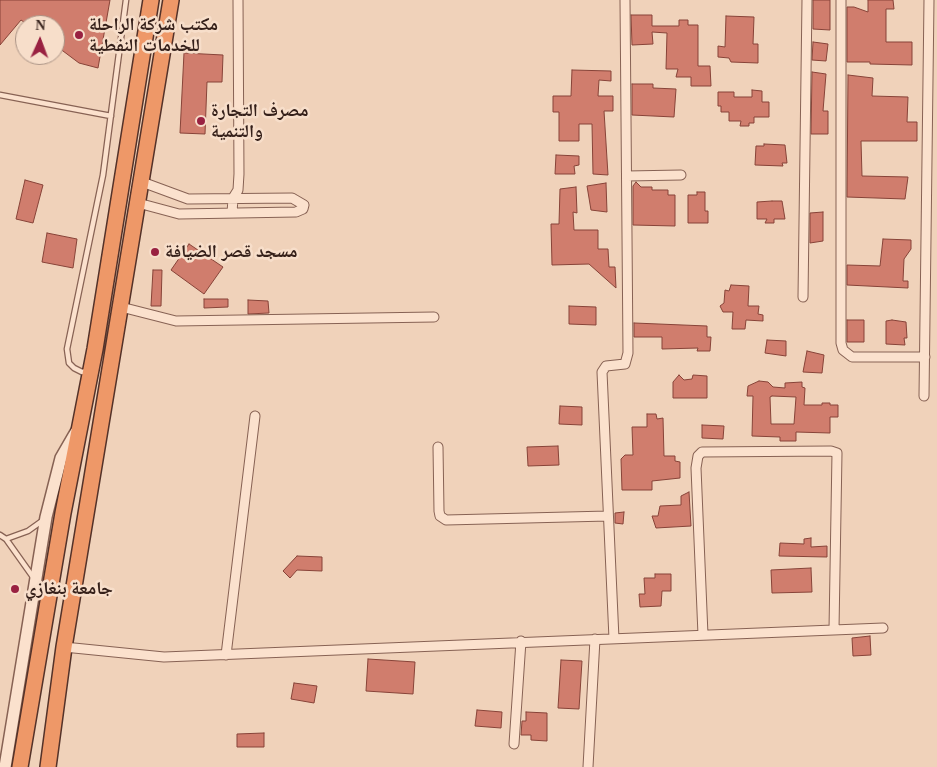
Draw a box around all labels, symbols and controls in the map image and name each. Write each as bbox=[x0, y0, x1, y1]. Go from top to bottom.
place label: مكتب شركة الراحلة للخدمات النفطية bbox=[89, 14, 218, 56]
north arrow bbox=[15, 15, 65, 65]
text: N bbox=[35, 18, 46, 33]
marker: مكتب شركة الراحلة للخدمات النفطية bbox=[73, 29, 85, 41]
place label: مصرف التجارة والتنمية bbox=[211, 100, 309, 142]
marker: مصرف التجارة والتنمية bbox=[195, 115, 207, 127]
place label: مسجد قصر الضيافة bbox=[165, 241, 298, 263]
marker: مسجد قصر الضيافة bbox=[149, 246, 161, 258]
place label: جامعة بنغازي bbox=[25, 578, 113, 600]
marker: جامعة بنغازي bbox=[9, 583, 21, 595]

